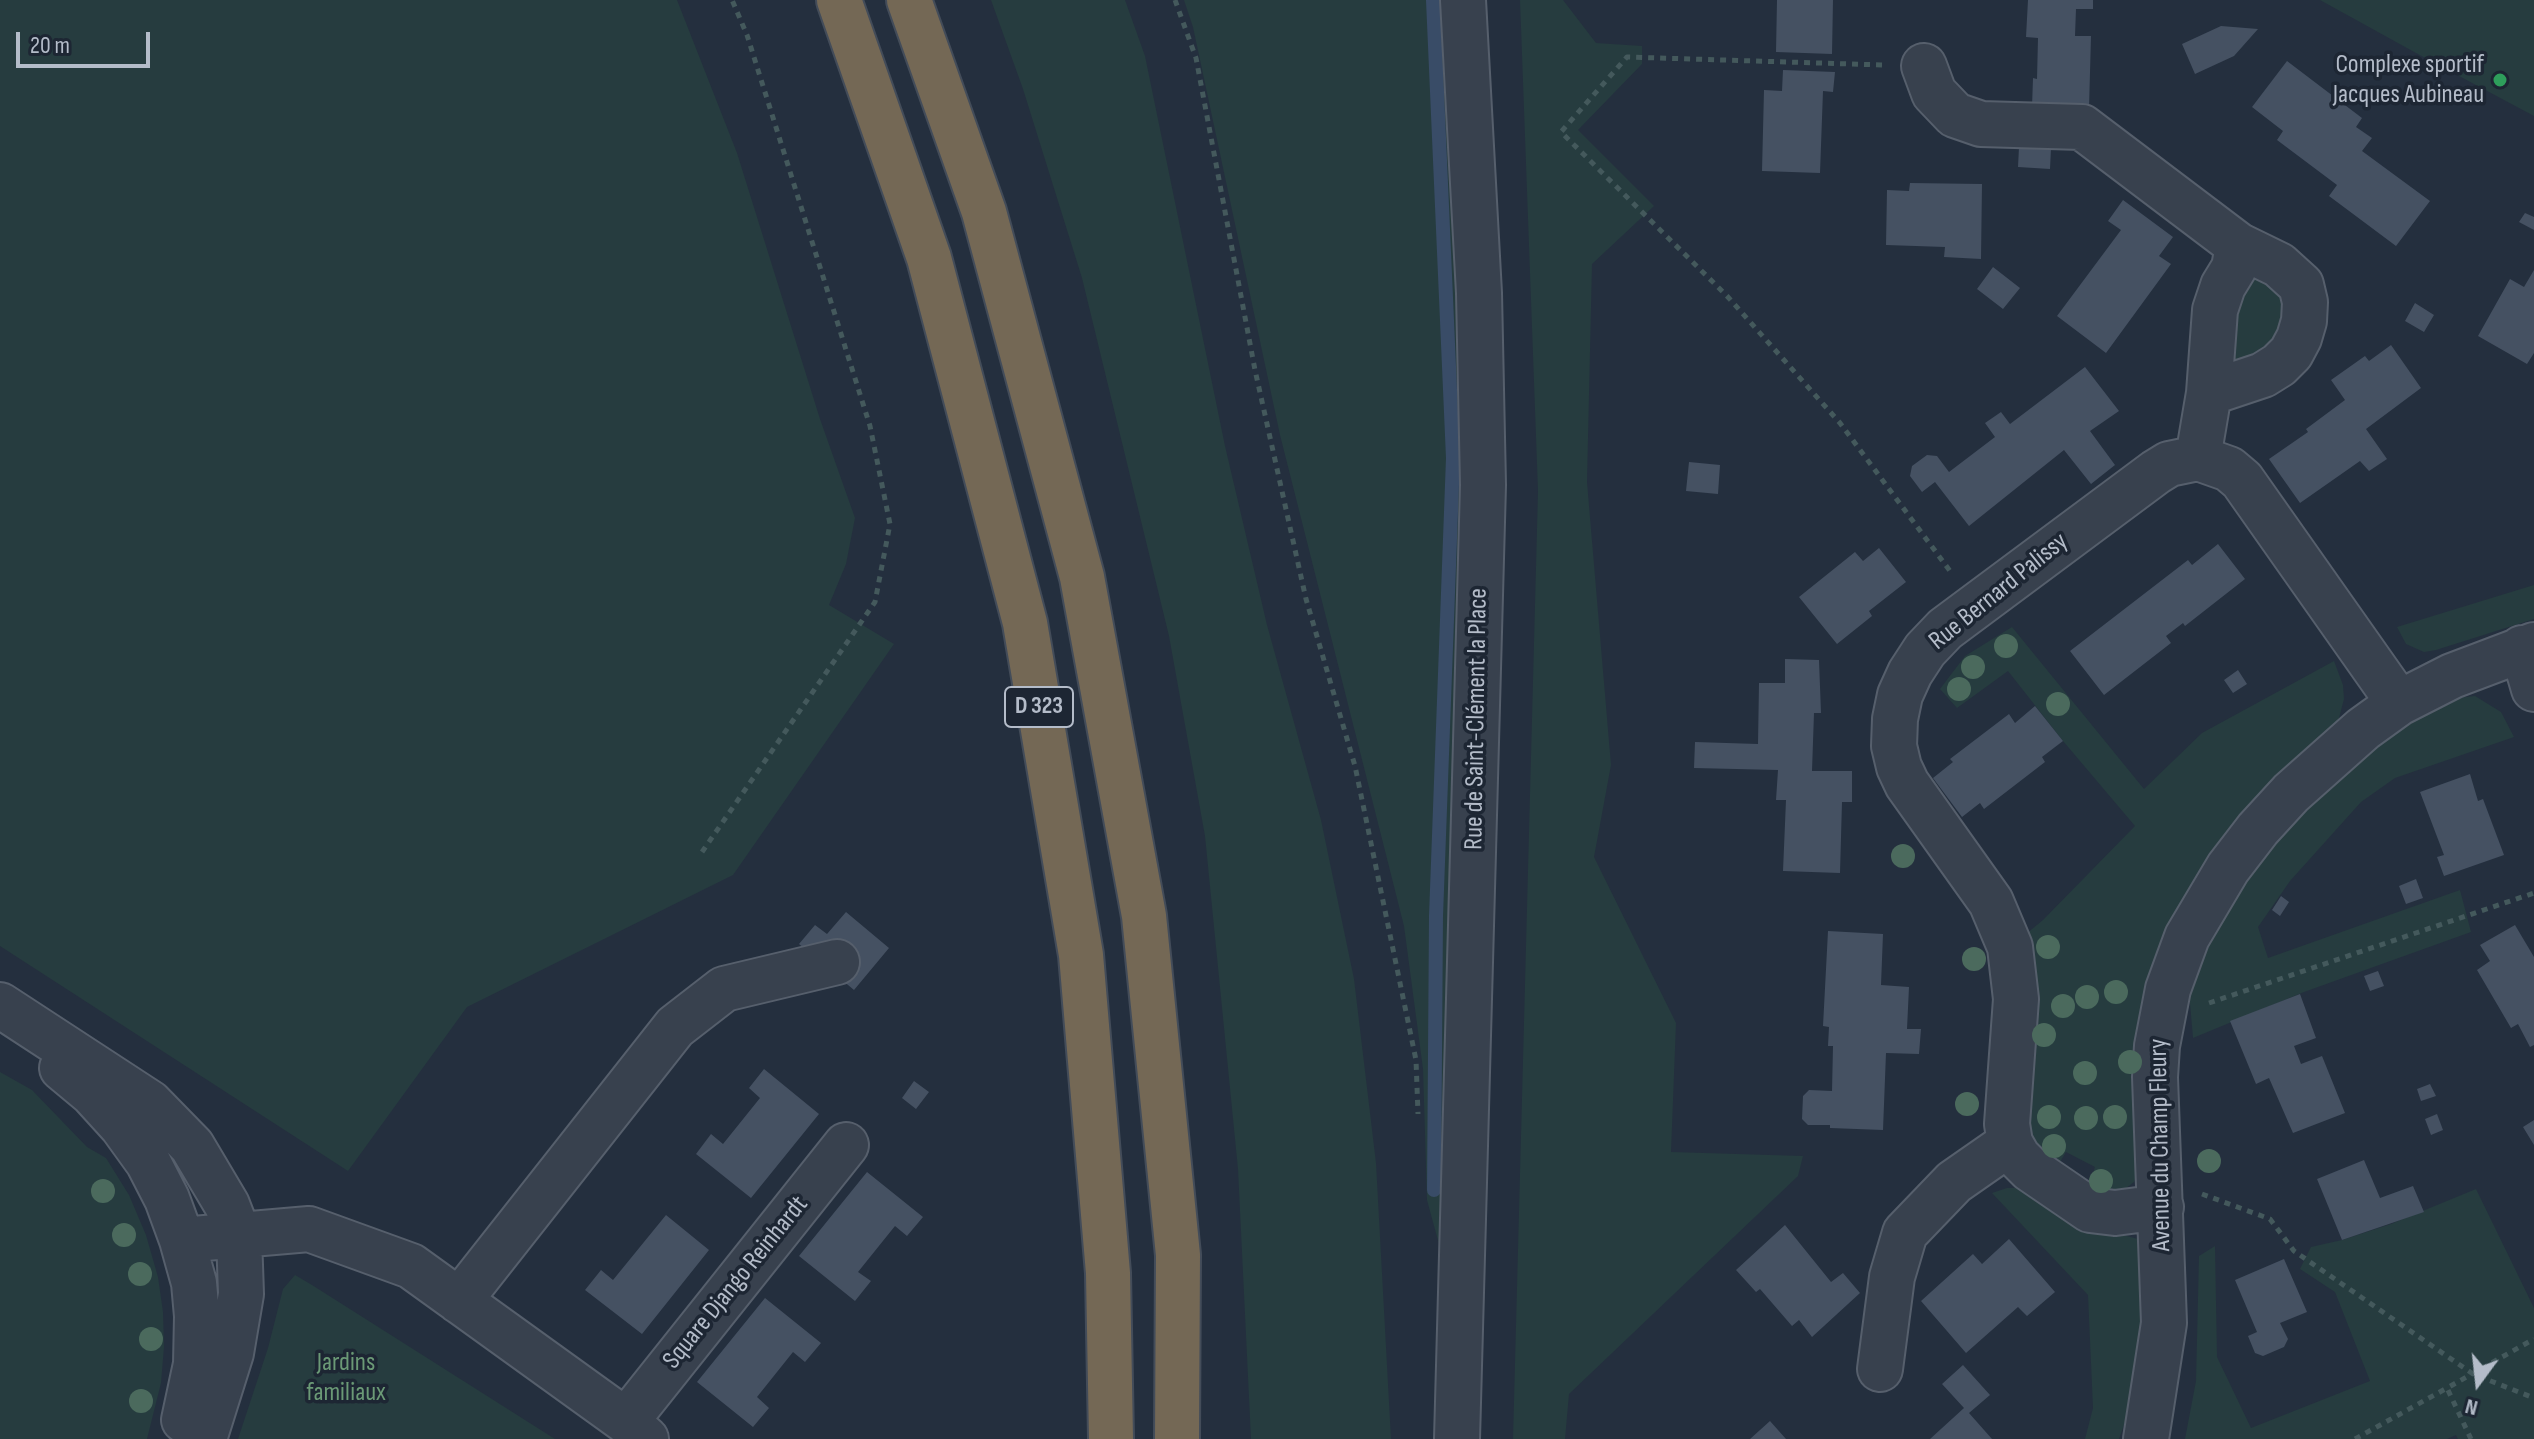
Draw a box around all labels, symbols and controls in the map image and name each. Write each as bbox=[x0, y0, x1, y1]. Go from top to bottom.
scale bar bbox=[20, 16, 154, 66]
text: 20 m bbox=[30, 31, 70, 60]
place label: Complexe sportif Jacques Aubineau bbox=[2333, 49, 2484, 110]
marker: Complexe sportif Jacques Aubineau bbox=[2491, 71, 2509, 89]
street label: Rue Bernard Palissy bbox=[1923, 527, 2075, 657]
street label: Rue de Saint-Clément la Place bbox=[1459, 588, 1495, 850]
road number: D 323 bbox=[1005, 687, 1073, 727]
street label: Avenue du Champ Fleury bbox=[2144, 1038, 2178, 1252]
street label: Square Django Reinhardt bbox=[657, 1190, 815, 1376]
north arrow bbox=[2438, 1343, 2518, 1423]
park label: Jardins familiaux bbox=[306, 1347, 386, 1408]
text: N bbox=[2462, 1392, 2481, 1421]

